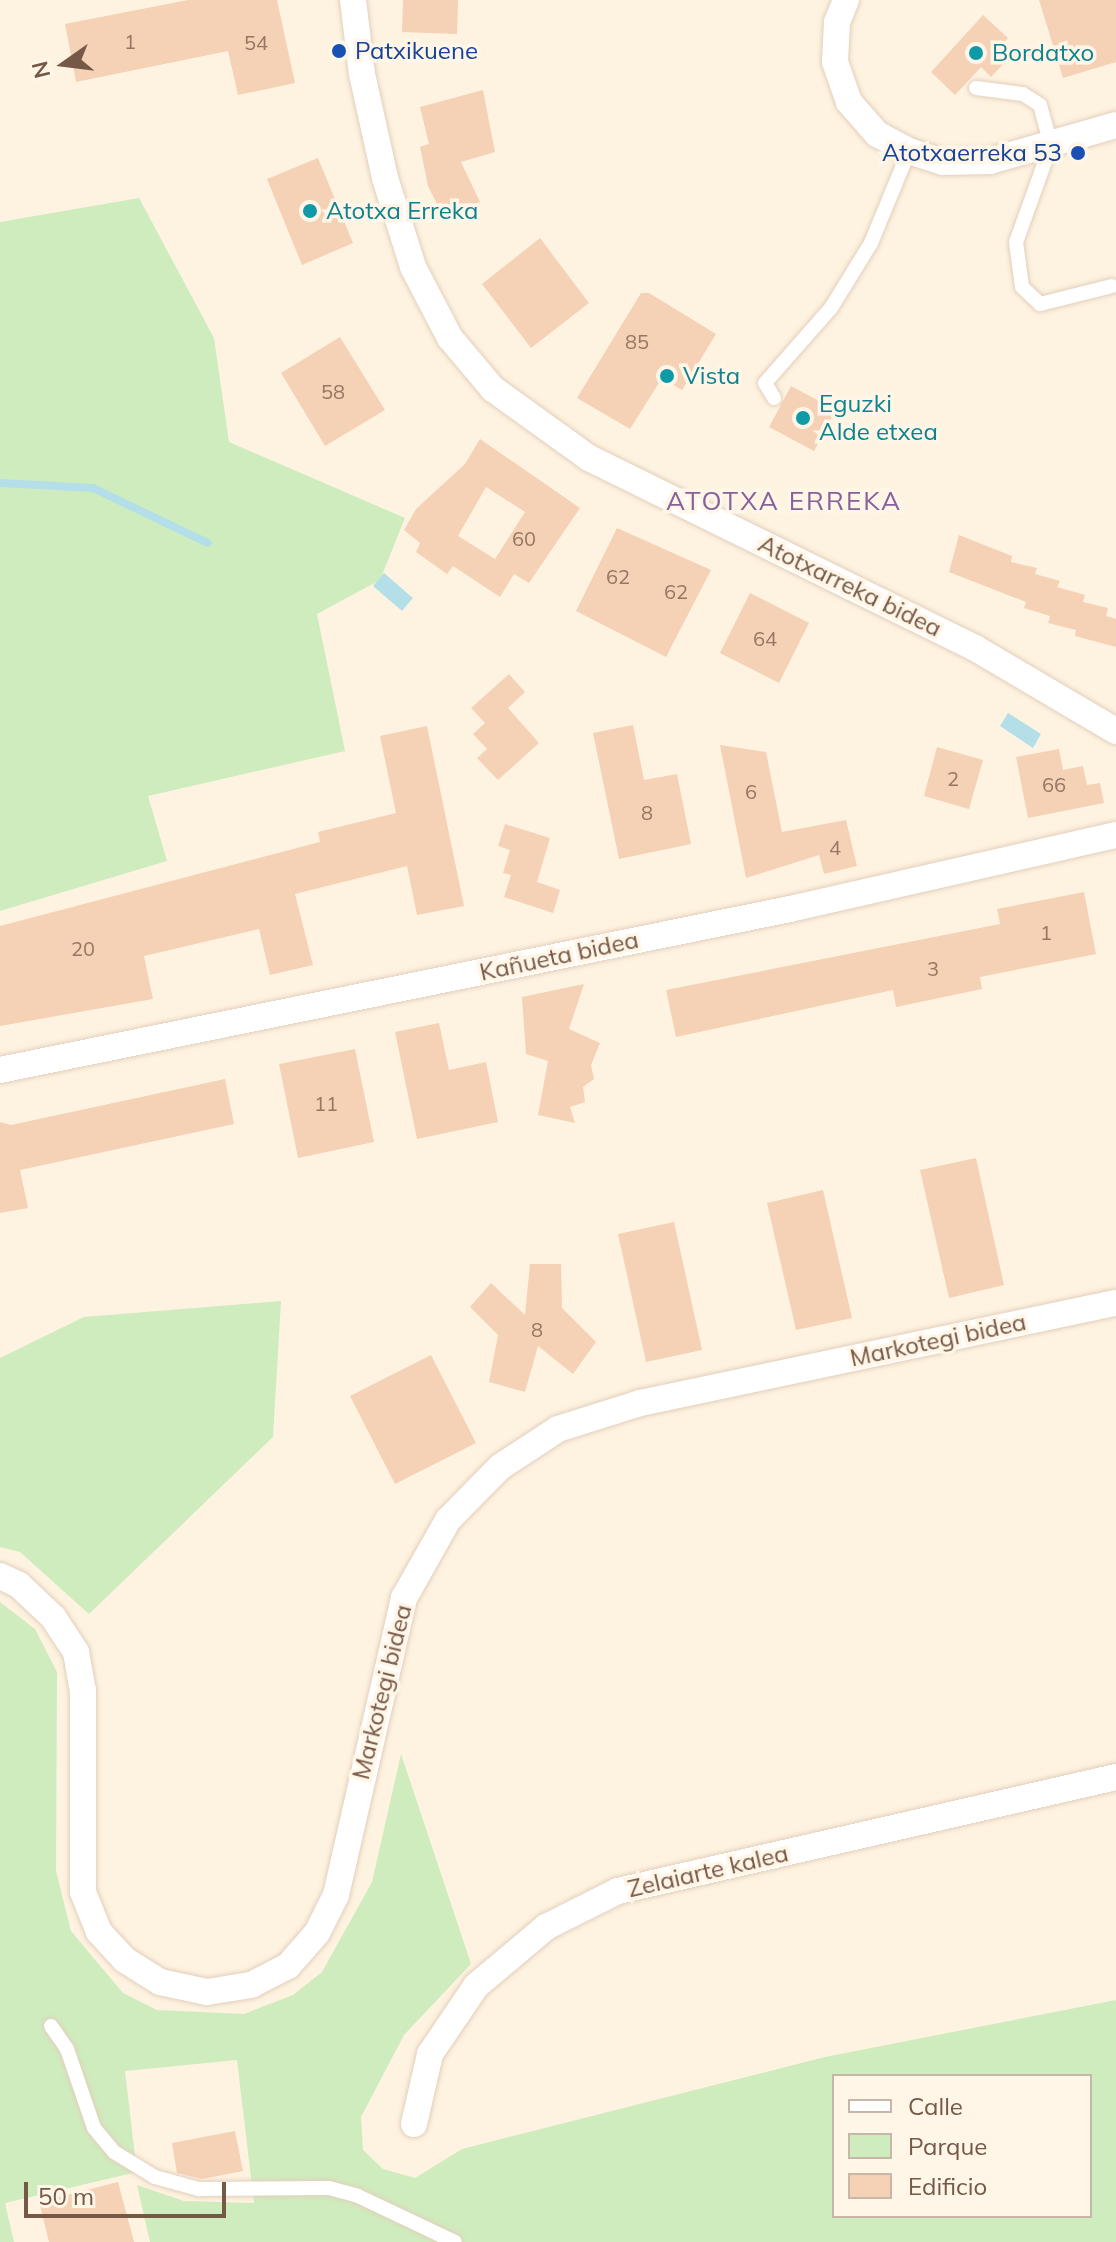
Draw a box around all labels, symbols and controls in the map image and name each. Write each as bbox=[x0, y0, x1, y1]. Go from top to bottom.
north arrow bbox=[24, 24, 104, 104]
house number: 1 bbox=[124, 29, 136, 53]
house number: 54 bbox=[244, 30, 268, 54]
place label: Patxikuene bbox=[355, 37, 478, 65]
place label: Bordatxo bbox=[992, 39, 1094, 67]
marker: Patxikuene bbox=[330, 42, 348, 60]
marker: Bordatxo bbox=[967, 44, 985, 62]
text: N bbox=[25, 58, 56, 81]
place label: Atotxaerreka 53 bbox=[882, 139, 1062, 167]
marker: Atotxaerreka 53 bbox=[1069, 144, 1087, 162]
place label: Atotxa Erreka bbox=[326, 197, 478, 225]
marker: Atotxa Erreka bbox=[301, 202, 319, 220]
house number: 85 bbox=[625, 329, 649, 353]
place label: Vista bbox=[683, 362, 740, 390]
marker: Vista bbox=[658, 367, 676, 385]
house number: 58 bbox=[321, 379, 345, 403]
place label: Eguzki Alde etxea bbox=[819, 390, 938, 446]
marker: Eguzki Alde etxea bbox=[794, 409, 812, 427]
district label: ATOTXA ERREKA bbox=[666, 485, 902, 517]
house number: 60 bbox=[512, 526, 536, 550]
street label: Atotxarreka bidea bbox=[754, 529, 946, 643]
house number: 62 bbox=[606, 564, 630, 588]
house number: 62 bbox=[664, 579, 688, 603]
house number: 64 bbox=[753, 626, 777, 650]
house number: 2 bbox=[947, 766, 959, 790]
house number: 66 bbox=[1042, 772, 1066, 796]
house number: 6 bbox=[745, 779, 757, 803]
house number: 8 bbox=[641, 800, 653, 824]
house number: 4 bbox=[829, 835, 841, 859]
house number: 1 bbox=[1040, 920, 1052, 944]
street label: Kañueta bidea bbox=[477, 925, 641, 987]
house number: 20 bbox=[71, 936, 95, 960]
house number: 3 bbox=[927, 956, 939, 980]
house number: 11 bbox=[314, 1091, 338, 1115]
street label: Markotegi bidea bbox=[847, 1307, 1029, 1373]
house number: 8 bbox=[531, 1317, 543, 1341]
street label: Markotegi bidea bbox=[346, 1602, 418, 1782]
street label: Zelaiarte kalea bbox=[625, 1839, 791, 1903]
legend bbox=[832, 2074, 1092, 2218]
text: Calle bbox=[908, 2091, 963, 2121]
text: Parque bbox=[908, 2131, 987, 2161]
scale bar bbox=[28, 2166, 230, 2216]
text: Edificio bbox=[908, 2171, 987, 2201]
text: 50 m bbox=[38, 2181, 94, 2211]

